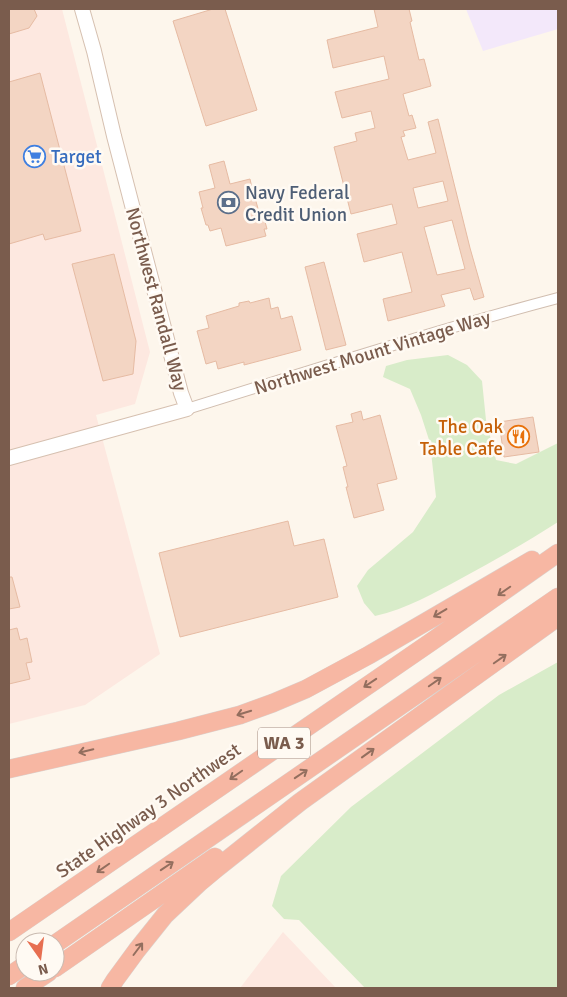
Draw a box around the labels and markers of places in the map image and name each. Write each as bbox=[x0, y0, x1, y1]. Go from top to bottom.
supermarket icon: Target bbox=[23, 144, 47, 168]
place label: Target bbox=[51, 145, 102, 169]
place label: Navy Federal Credit Union bbox=[245, 181, 349, 227]
bank icon: Navy Federal Credit Union bbox=[217, 191, 241, 215]
place label: The Oak Table Cafe bbox=[420, 415, 503, 461]
restaurant icon: The Oak Table Cafe bbox=[507, 425, 531, 449]

